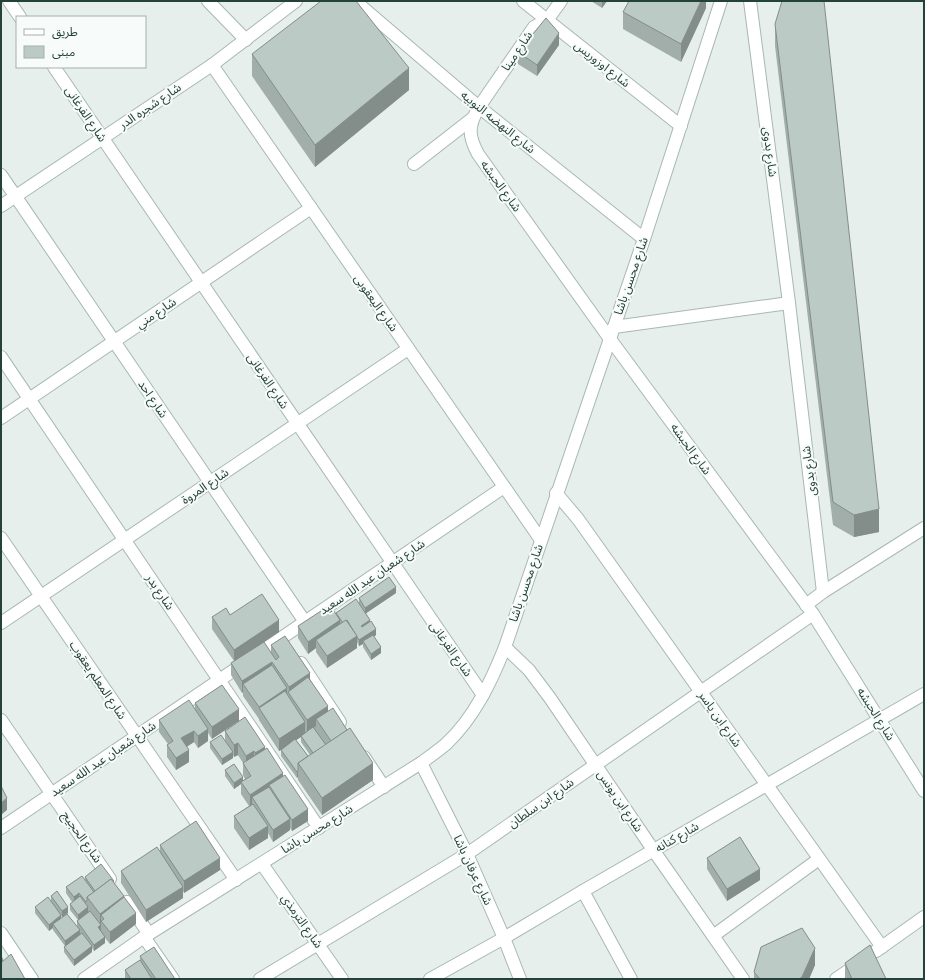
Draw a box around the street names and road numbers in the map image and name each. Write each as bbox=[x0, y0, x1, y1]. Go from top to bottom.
street label: شارع مينا bbox=[498, 28, 537, 74]
street label: شارع اوزوريس bbox=[570, 37, 633, 92]
street label: شارع شجره الدر bbox=[115, 79, 185, 134]
street label: شارع الفرغانى bbox=[61, 83, 111, 146]
street label: شارع النهضه النوبيه bbox=[457, 87, 539, 158]
street label: شارع بدوى bbox=[758, 126, 781, 178]
street label: شارع الحبشه bbox=[476, 157, 525, 216]
street label: شارع محسن باشا bbox=[610, 235, 653, 317]
street label: شارع اليعقوبى bbox=[350, 271, 402, 335]
street label: شارع مني bbox=[133, 294, 180, 334]
street label: شارع الفرغانى bbox=[243, 350, 293, 413]
street label: شارع احد bbox=[134, 377, 171, 422]
street label: شارع الحبشه bbox=[666, 420, 715, 479]
street label: شارع بدوى bbox=[798, 445, 821, 497]
street label: شارع المروة bbox=[178, 464, 232, 509]
street label: شارع شعبان عبد الله سعيد bbox=[316, 536, 429, 619]
street label: شارع محسن باشا bbox=[505, 542, 548, 624]
street label: شارع بدر bbox=[141, 570, 178, 614]
street label: شارع الفرغانى bbox=[425, 618, 476, 680]
street label: شارع المعلم يعقوب bbox=[65, 638, 130, 723]
street label: شارع الحبشه bbox=[852, 684, 899, 744]
street label: شارع ابن ياسر bbox=[693, 687, 745, 751]
street label: شارع شعبان عبد الله سعيد bbox=[47, 718, 160, 801]
street label: شارع ابن يونس bbox=[593, 767, 647, 836]
street label: شارع ابن سلطان bbox=[505, 774, 578, 832]
street label: شارع محسن باشا bbox=[278, 801, 356, 858]
street label: شارع الحجيج bbox=[58, 808, 106, 867]
street label: شارع كنانه bbox=[652, 818, 702, 857]
street label: شارع عرفان باشا bbox=[449, 832, 496, 908]
street label: شارع الترمذي bbox=[276, 891, 327, 952]

